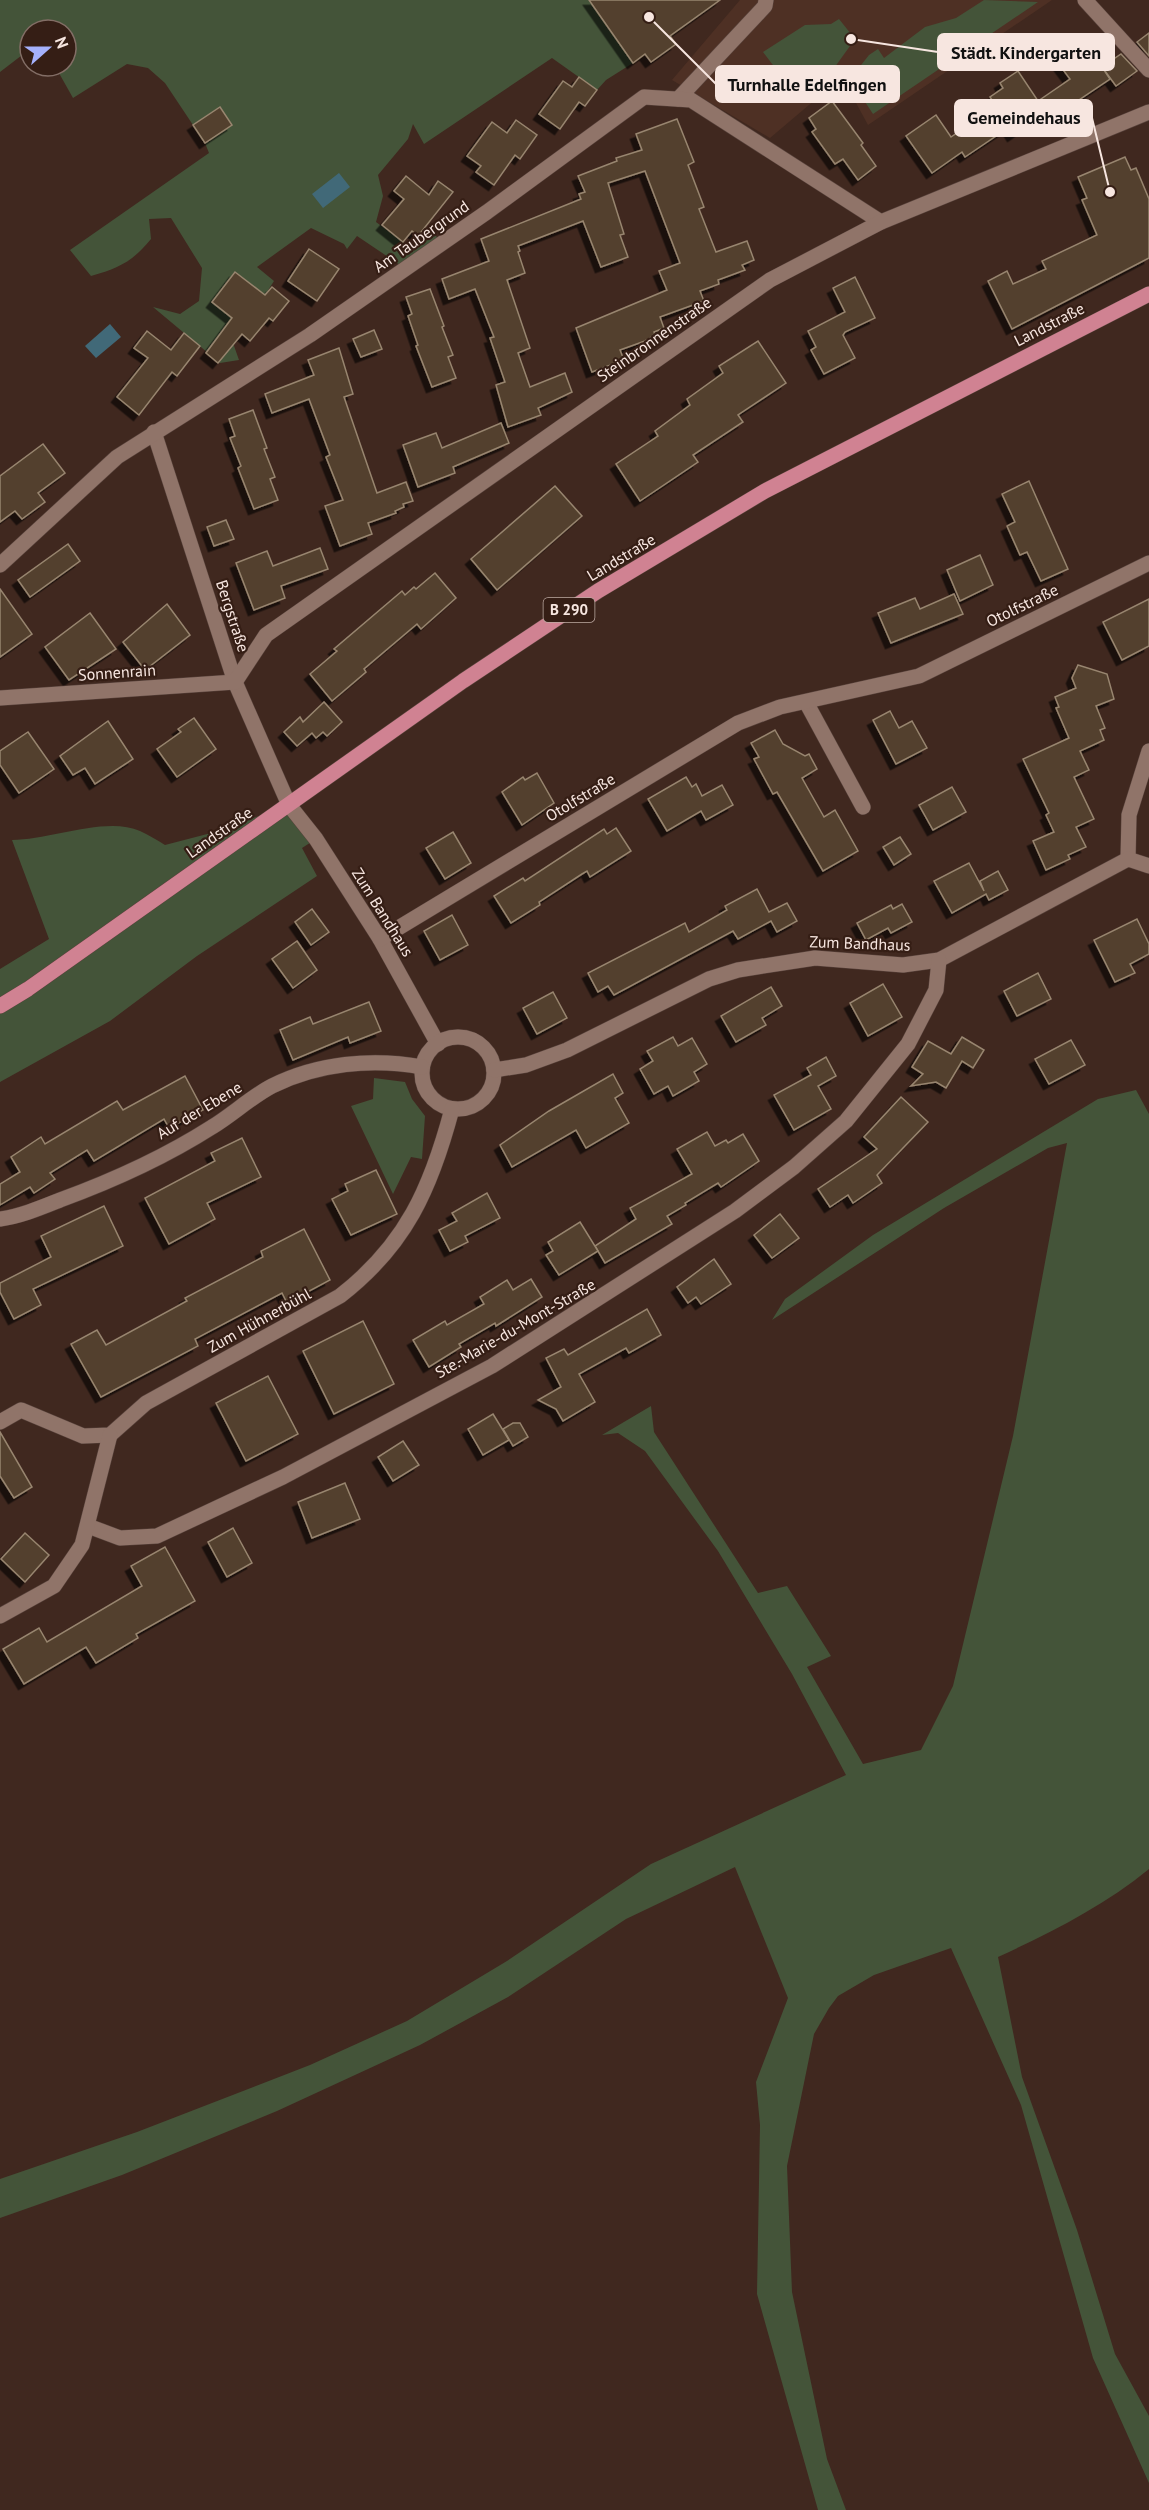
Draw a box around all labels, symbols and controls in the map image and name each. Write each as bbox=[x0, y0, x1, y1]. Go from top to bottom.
north arrow bbox=[18, 18, 78, 78]
text: N bbox=[51, 34, 73, 51]
callout: Städt. Kindergarten bbox=[938, 34, 1114, 70]
text: Städt. Kindergarten bbox=[951, 41, 1101, 64]
callout: Turnhalle Edelfingen bbox=[716, 66, 899, 102]
text: Turnhalle Edelfingen bbox=[727, 73, 887, 96]
callout: Gemeindehaus bbox=[955, 100, 1092, 136]
text: Gemeindehaus bbox=[967, 106, 1081, 129]
street label: Am Taubergrund bbox=[369, 196, 473, 276]
street label: Steinbronnenstraße bbox=[593, 292, 715, 386]
street label: Landstraße bbox=[1010, 298, 1088, 350]
street label: Landstraße bbox=[583, 529, 659, 585]
street label: Bergstraße bbox=[212, 577, 254, 655]
street label: Otolfstraße bbox=[983, 579, 1061, 631]
road number: B 290 bbox=[544, 598, 594, 622]
street label: Sonnenrain bbox=[77, 659, 157, 685]
street label: Otolfstraße bbox=[542, 768, 618, 826]
street label: Landstraße bbox=[182, 802, 256, 862]
street label: Zum Bandhaus bbox=[348, 864, 418, 960]
street label: Zum Bandhaus bbox=[809, 931, 911, 955]
street label: Auf der Ebene bbox=[153, 1077, 245, 1143]
street label: Ste.-Marie-du-Mont-Straße bbox=[431, 1274, 599, 1382]
street label: Zum Hühnerbühl bbox=[204, 1283, 315, 1357]

